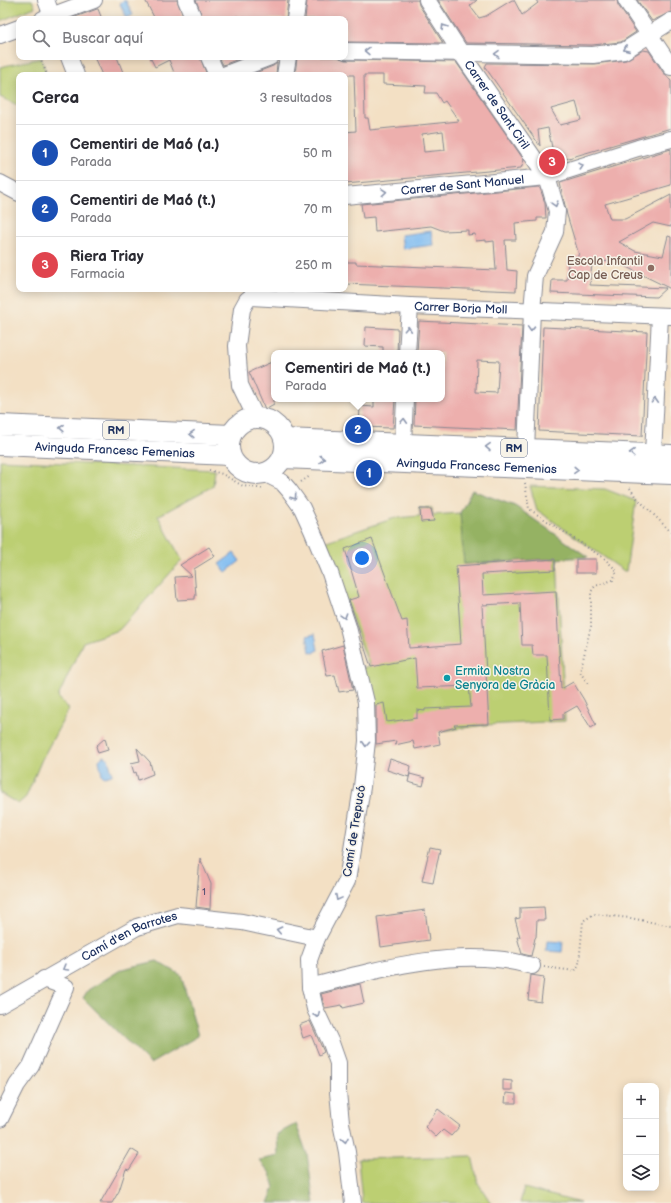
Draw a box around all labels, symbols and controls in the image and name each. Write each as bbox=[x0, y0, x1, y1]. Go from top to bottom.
search box bbox=[16, 16, 348, 60]
one-way arrow bbox=[441, 24, 448, 31]
icon: search bbox=[30, 27, 52, 49]
text: Buscar aquí bbox=[62, 29, 143, 48]
one-way arrow bbox=[623, 44, 630, 52]
one-way arrow bbox=[364, 47, 370, 55]
one-way arrow bbox=[494, 50, 500, 58]
street label: Carrer de Sant Ciril bbox=[461, 58, 532, 152]
text: Cerca bbox=[32, 88, 79, 108]
text: 3 resultados bbox=[260, 90, 332, 106]
text: Cementiri de Maó (a.) bbox=[70, 135, 220, 154]
text: 1 bbox=[42, 145, 48, 161]
text: 50 m bbox=[303, 145, 332, 161]
pin: 3 bbox=[539, 147, 565, 177]
text: Parada bbox=[70, 154, 112, 170]
one-way arrow bbox=[578, 162, 585, 171]
street label: Carrer de Sant Manuel bbox=[400, 172, 525, 199]
one-way arrow bbox=[381, 188, 387, 197]
text: Cementiri de Maó (t.) bbox=[70, 191, 216, 210]
one-way arrow bbox=[550, 200, 559, 207]
text: 2 bbox=[41, 201, 49, 217]
text: 70 m bbox=[304, 201, 332, 217]
text: Parada bbox=[70, 210, 112, 226]
text: Riera Triay bbox=[70, 247, 144, 266]
place label: Escola Infantil Cap de Creus bbox=[567, 254, 643, 283]
text: 3 bbox=[41, 257, 49, 273]
text: 250 m bbox=[295, 257, 332, 273]
marker: Escola Infantil Cap de Creus bbox=[646, 263, 656, 273]
text: Farmacia bbox=[70, 266, 125, 282]
street label: Carrer Borja Moll bbox=[414, 299, 508, 318]
one-way arrow bbox=[404, 326, 413, 332]
one-way arrow bbox=[527, 326, 535, 332]
popup bbox=[271, 350, 445, 402]
text: Cementiri de Maó (t.) bbox=[285, 359, 431, 378]
text: Parada bbox=[285, 378, 327, 394]
one-way arrow bbox=[651, 398, 660, 404]
pin: 2 bbox=[345, 415, 371, 445]
one-way arrow bbox=[400, 418, 408, 424]
road number: RM bbox=[103, 421, 129, 439]
one-way arrow bbox=[59, 424, 65, 432]
one-way arrow bbox=[189, 429, 195, 438]
road number: RM bbox=[501, 439, 527, 457]
street label: Avinguda Francesc Femenias bbox=[35, 440, 195, 461]
one-way arrow bbox=[485, 443, 491, 451]
one-way arrow bbox=[629, 449, 635, 458]
one-way arrow bbox=[319, 455, 325, 464]
street label: Avinguda Francesc Femenias bbox=[396, 456, 557, 477]
pin: 1 bbox=[356, 458, 382, 488]
one-way arrow bbox=[573, 466, 579, 474]
one-way arrow bbox=[289, 493, 297, 500]
your location bbox=[352, 548, 372, 568]
one-way arrow bbox=[339, 613, 348, 620]
place label: Ermita Nostra Senyora de Gràcia bbox=[455, 664, 556, 693]
marker: Ermita Nostra Senyora de Gràcia bbox=[442, 673, 452, 683]
one-way arrow bbox=[362, 741, 371, 747]
street label: Camí de Trepucó bbox=[340, 784, 369, 878]
house number: 1 bbox=[202, 886, 206, 898]
one-way arrow bbox=[335, 894, 343, 901]
street label: Camí d'en Barrotes bbox=[79, 909, 179, 965]
one-way arrow bbox=[275, 926, 282, 935]
one-way arrow bbox=[61, 963, 69, 970]
one-way arrow bbox=[313, 1011, 320, 1018]
map controls bbox=[623, 1083, 659, 1191]
button: + bbox=[623, 1083, 659, 1119]
button: − bbox=[623, 1119, 659, 1155]
one-way arrow bbox=[340, 1137, 348, 1143]
button: layers bbox=[623, 1155, 659, 1191]

